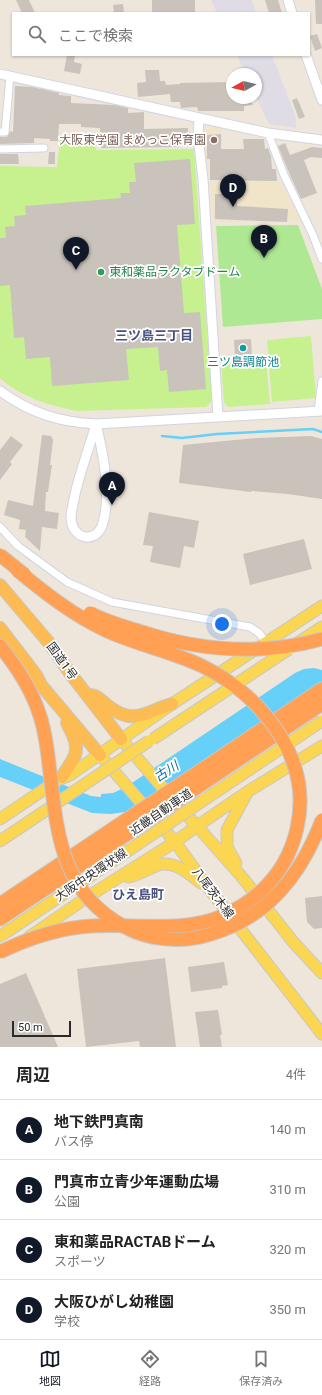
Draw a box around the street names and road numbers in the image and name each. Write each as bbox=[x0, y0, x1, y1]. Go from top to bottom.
street label: 国道1号 bbox=[44, 640, 80, 682]
street label: 近畿自動車道 bbox=[127, 786, 195, 838]
street label: 大阪中央環状線 bbox=[52, 846, 130, 904]
street label: 八尾茨木線 bbox=[189, 865, 237, 921]

